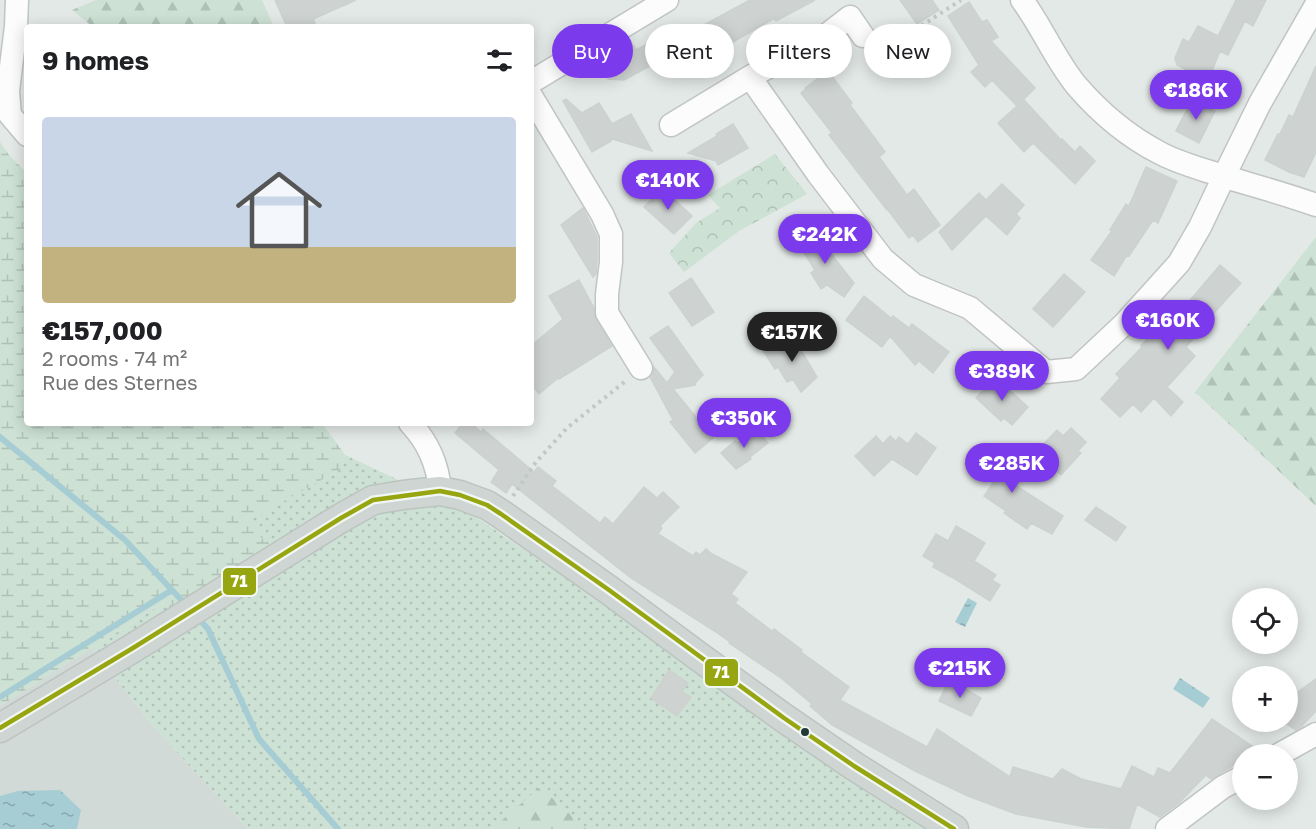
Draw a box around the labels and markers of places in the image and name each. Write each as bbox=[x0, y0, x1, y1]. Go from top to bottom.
pin: €186K bbox=[1154, 70, 1238, 121]
pin: €140K bbox=[626, 160, 710, 211]
pin: €242K bbox=[783, 214, 867, 265]
pin: €160K bbox=[1126, 300, 1210, 351]
pin: €157K bbox=[750, 312, 834, 363]
pin: €389K bbox=[960, 351, 1044, 402]
pin: €350K bbox=[702, 398, 786, 449]
pin: €285K bbox=[970, 443, 1054, 494]
pin: €215K bbox=[918, 648, 1002, 699]
unlabelled marker bbox=[799, 726, 811, 738]

